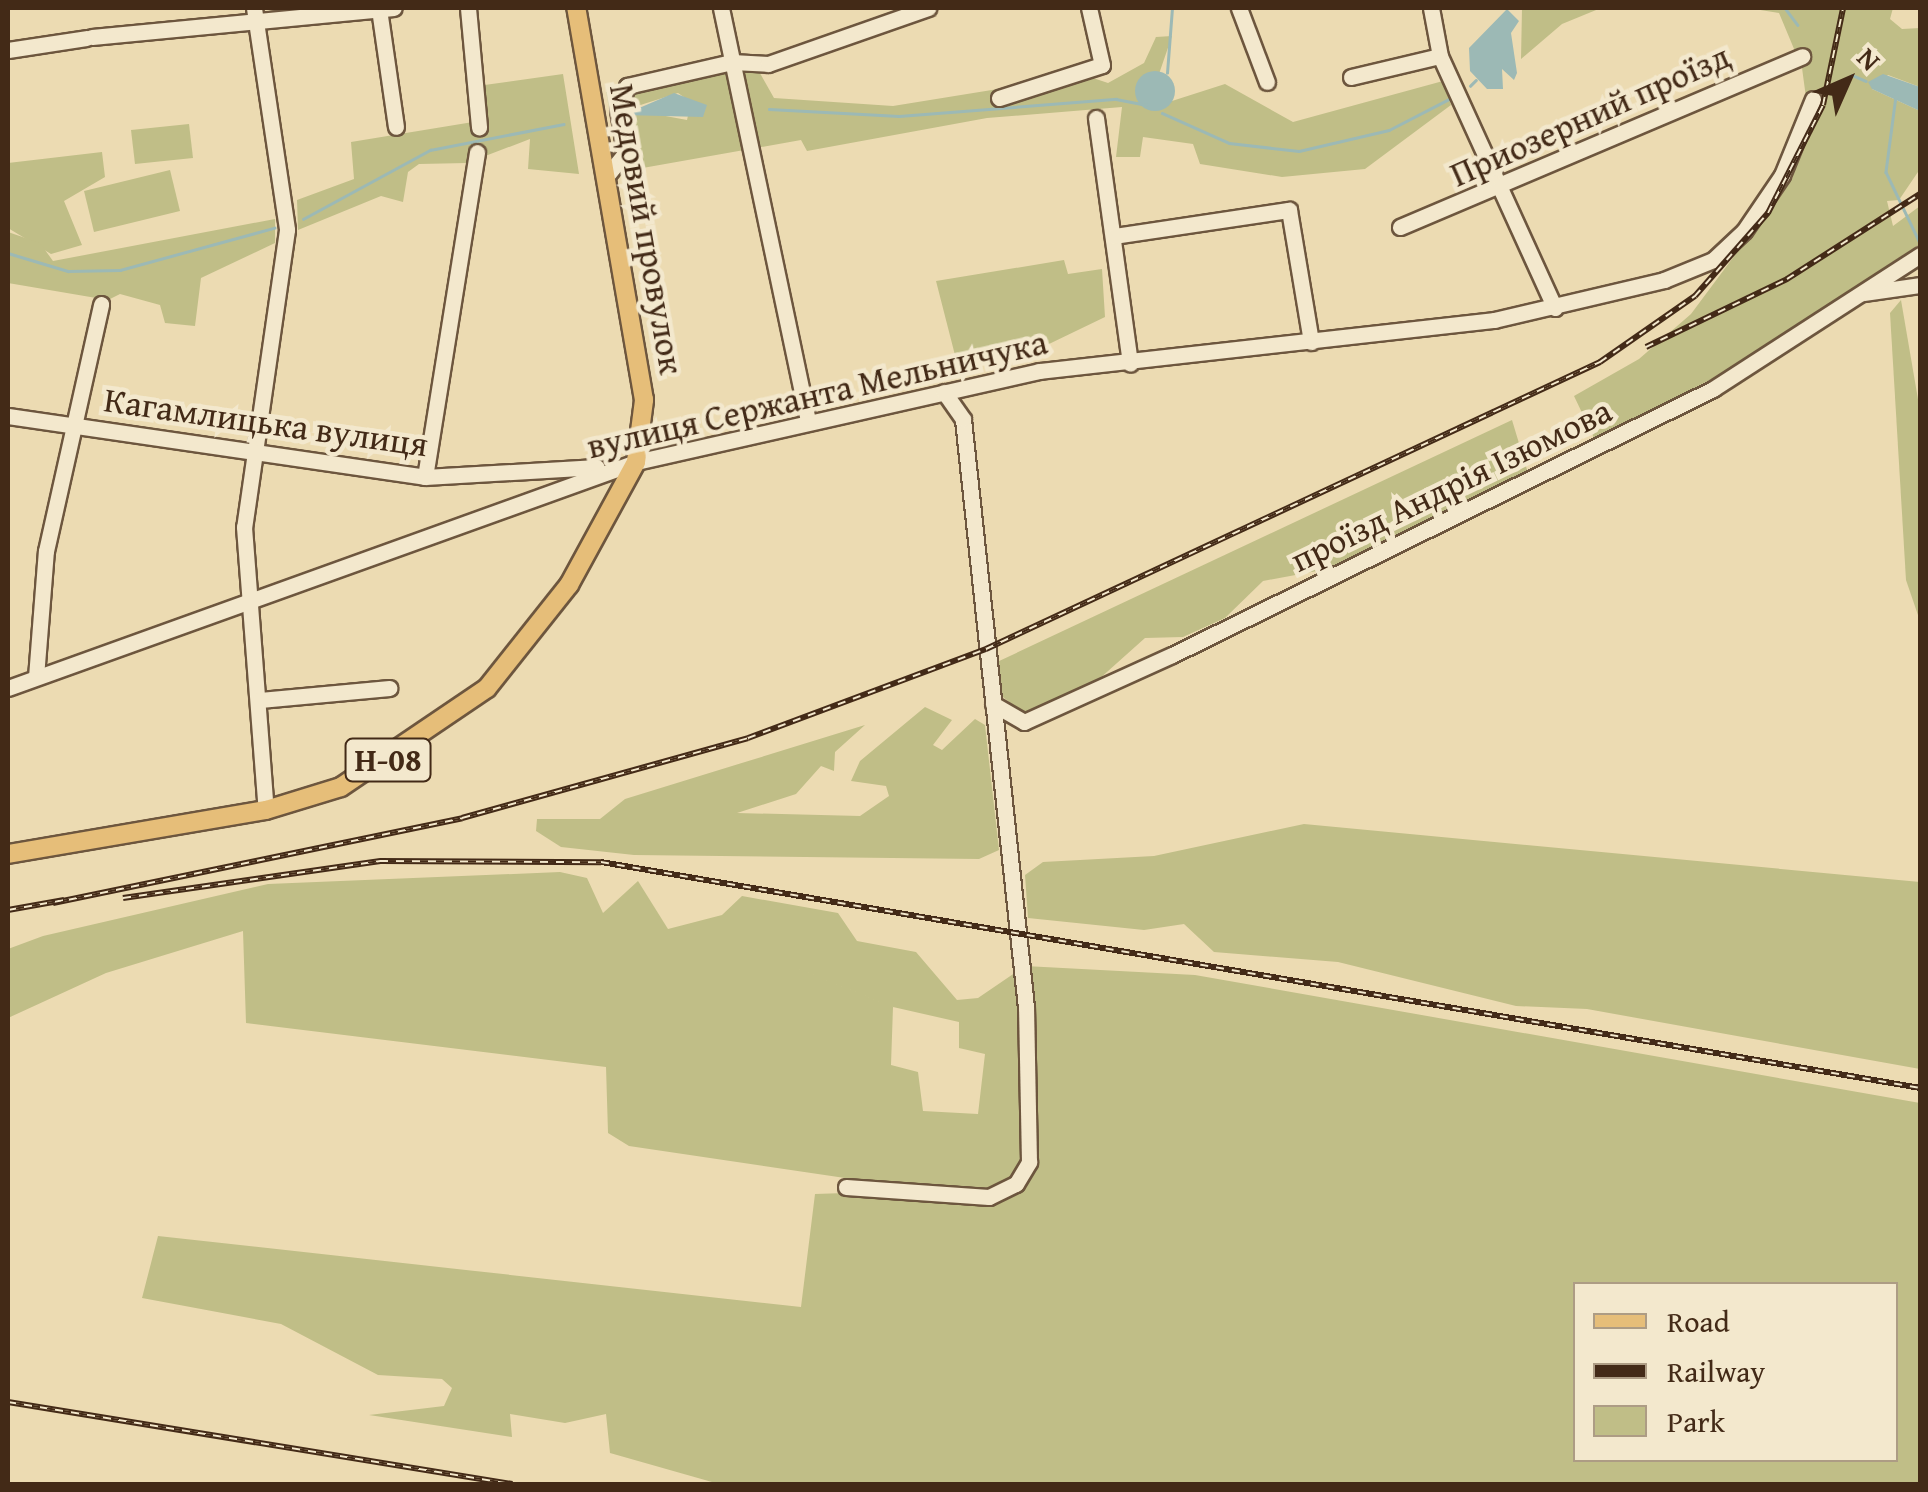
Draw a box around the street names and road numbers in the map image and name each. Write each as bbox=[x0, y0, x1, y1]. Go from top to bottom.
street label: Приозерний проїзд bbox=[1444, 34, 1736, 196]
street label: Медовий провулок bbox=[601, 81, 693, 377]
street label: вулиця Сержанта Мельничука bbox=[583, 321, 1051, 467]
street label: Кагамлицька вулиця bbox=[101, 378, 431, 466]
street label: проїзд Андрія Ізюмова bbox=[1284, 389, 1618, 581]
road number: Н-08 bbox=[343, 733, 433, 787]

